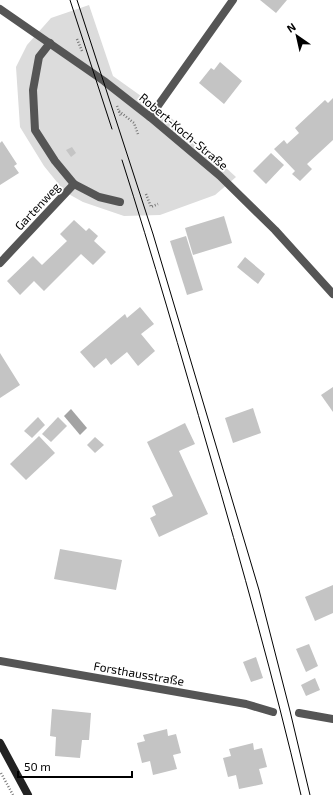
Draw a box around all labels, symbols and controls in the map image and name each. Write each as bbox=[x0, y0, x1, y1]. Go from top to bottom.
north arrow bbox=[277, 16, 317, 56]
text: N bbox=[284, 20, 298, 35]
street label: Robert-Koch-Straße bbox=[137, 90, 231, 172]
street label: Gartenweg bbox=[11, 179, 63, 233]
street label: Forsthausstraße bbox=[93, 658, 185, 688]
scale bar bbox=[18, 753, 132, 779]
text: 50 m bbox=[24, 759, 51, 773]

